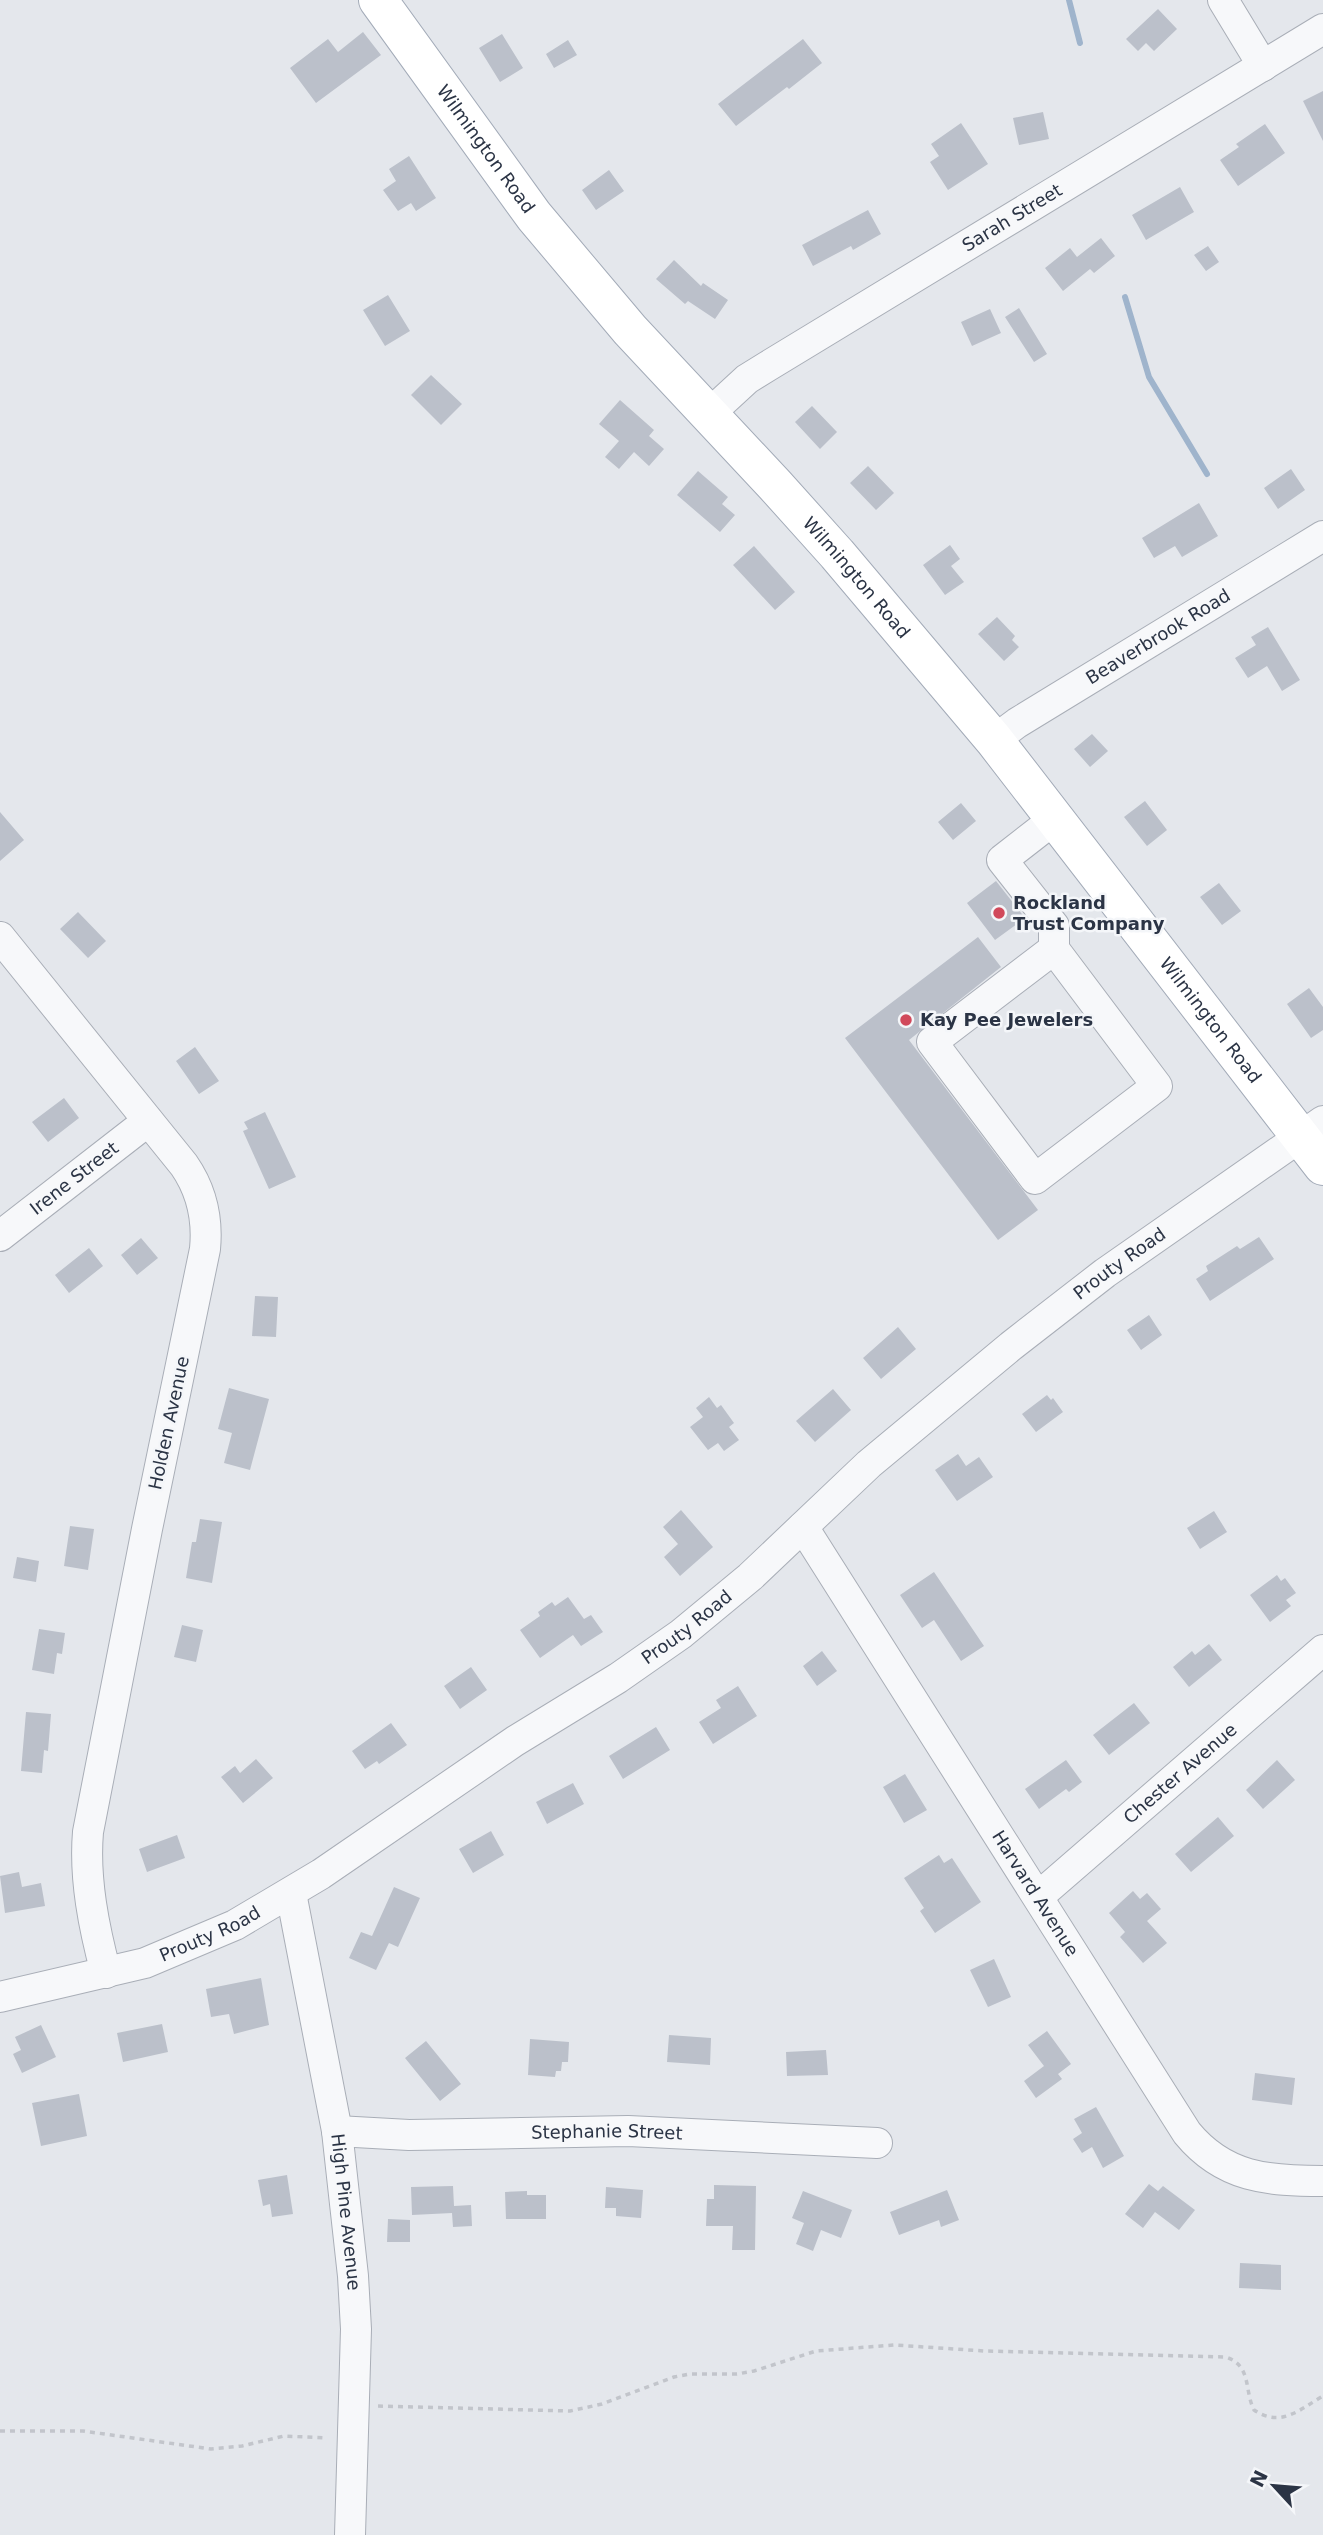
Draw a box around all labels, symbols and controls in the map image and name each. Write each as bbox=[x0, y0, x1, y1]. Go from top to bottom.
street label: Wilmington Road bbox=[433, 81, 540, 217]
street label: Sarah Street bbox=[958, 179, 1066, 256]
street label: Wilmington Road bbox=[799, 512, 915, 642]
street label: Beaverbrook Road bbox=[1082, 584, 1234, 688]
place label: Rockland Trust Company bbox=[1013, 892, 1165, 934]
marker: Rockland Trust Company bbox=[991, 905, 1007, 921]
street label: Wilmington Road bbox=[1156, 953, 1266, 1087]
place label: Kay Pee Jewelers bbox=[920, 1009, 1093, 1030]
marker: Kay Pee Jewelers bbox=[898, 1012, 914, 1028]
street label: Irene Street bbox=[25, 1137, 122, 1219]
street label: Prouty Road bbox=[1069, 1223, 1170, 1304]
street label: Holden Avenue bbox=[144, 1354, 193, 1492]
street label: Prouty Road bbox=[637, 1585, 736, 1668]
street label: Chester Avenue bbox=[1119, 1719, 1241, 1828]
street label: Harvard Avenue bbox=[988, 1827, 1083, 1960]
street label: Prouty Road bbox=[156, 1901, 264, 1966]
street label: Stephanie Street bbox=[531, 2120, 683, 2144]
street label: High Pine Avenue bbox=[327, 2132, 365, 2291]
north arrow bbox=[1239, 2451, 1309, 2521]
text: N bbox=[1245, 2467, 1272, 2491]

